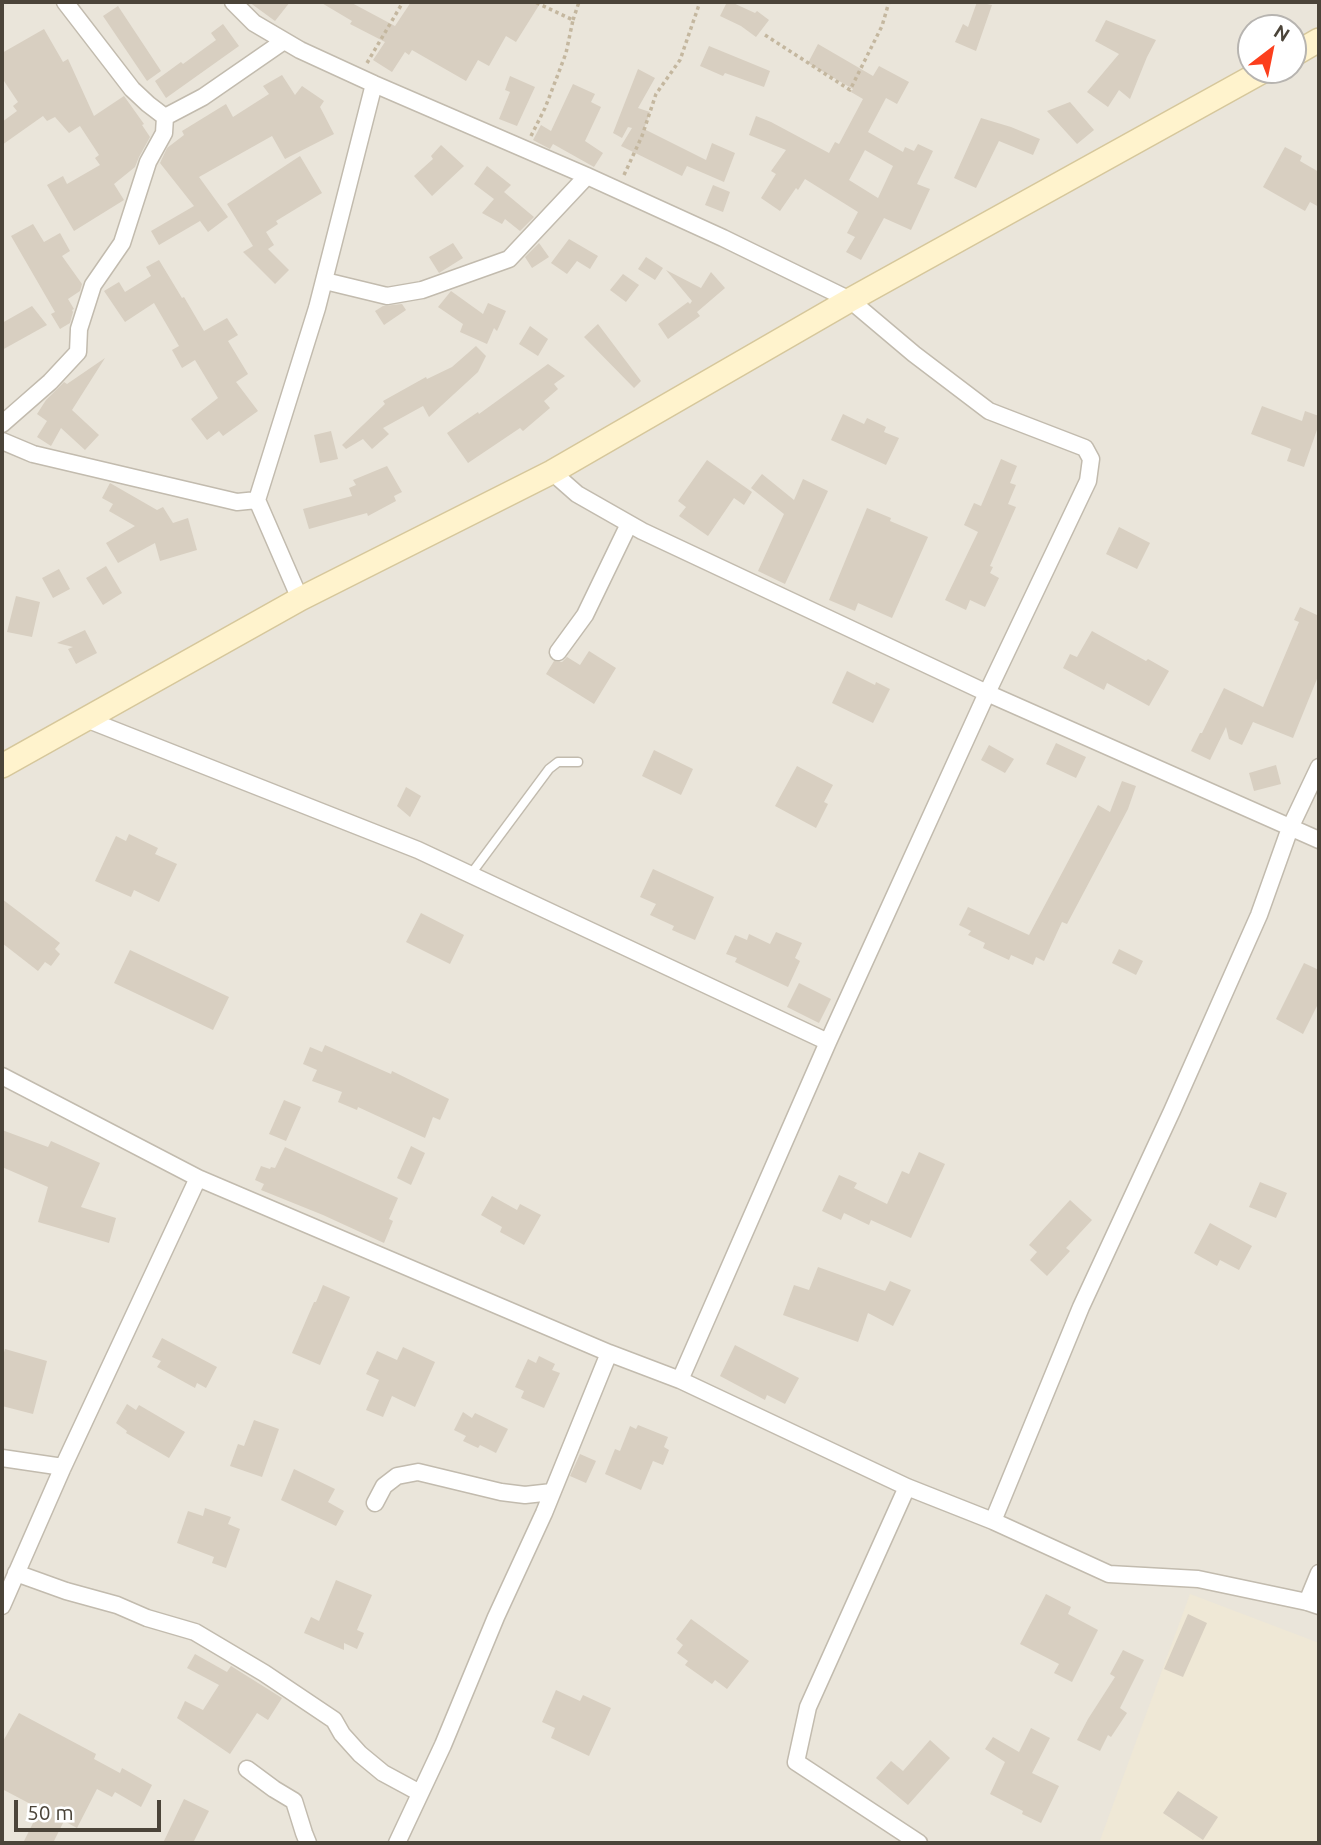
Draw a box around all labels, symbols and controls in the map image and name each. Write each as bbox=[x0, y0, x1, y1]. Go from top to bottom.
north arrow bbox=[1237, 14, 1307, 84]
text: N bbox=[1270, 20, 1294, 46]
scale bar bbox=[18, 1786, 164, 1830]
text: 50 m bbox=[27, 1800, 74, 1824]

